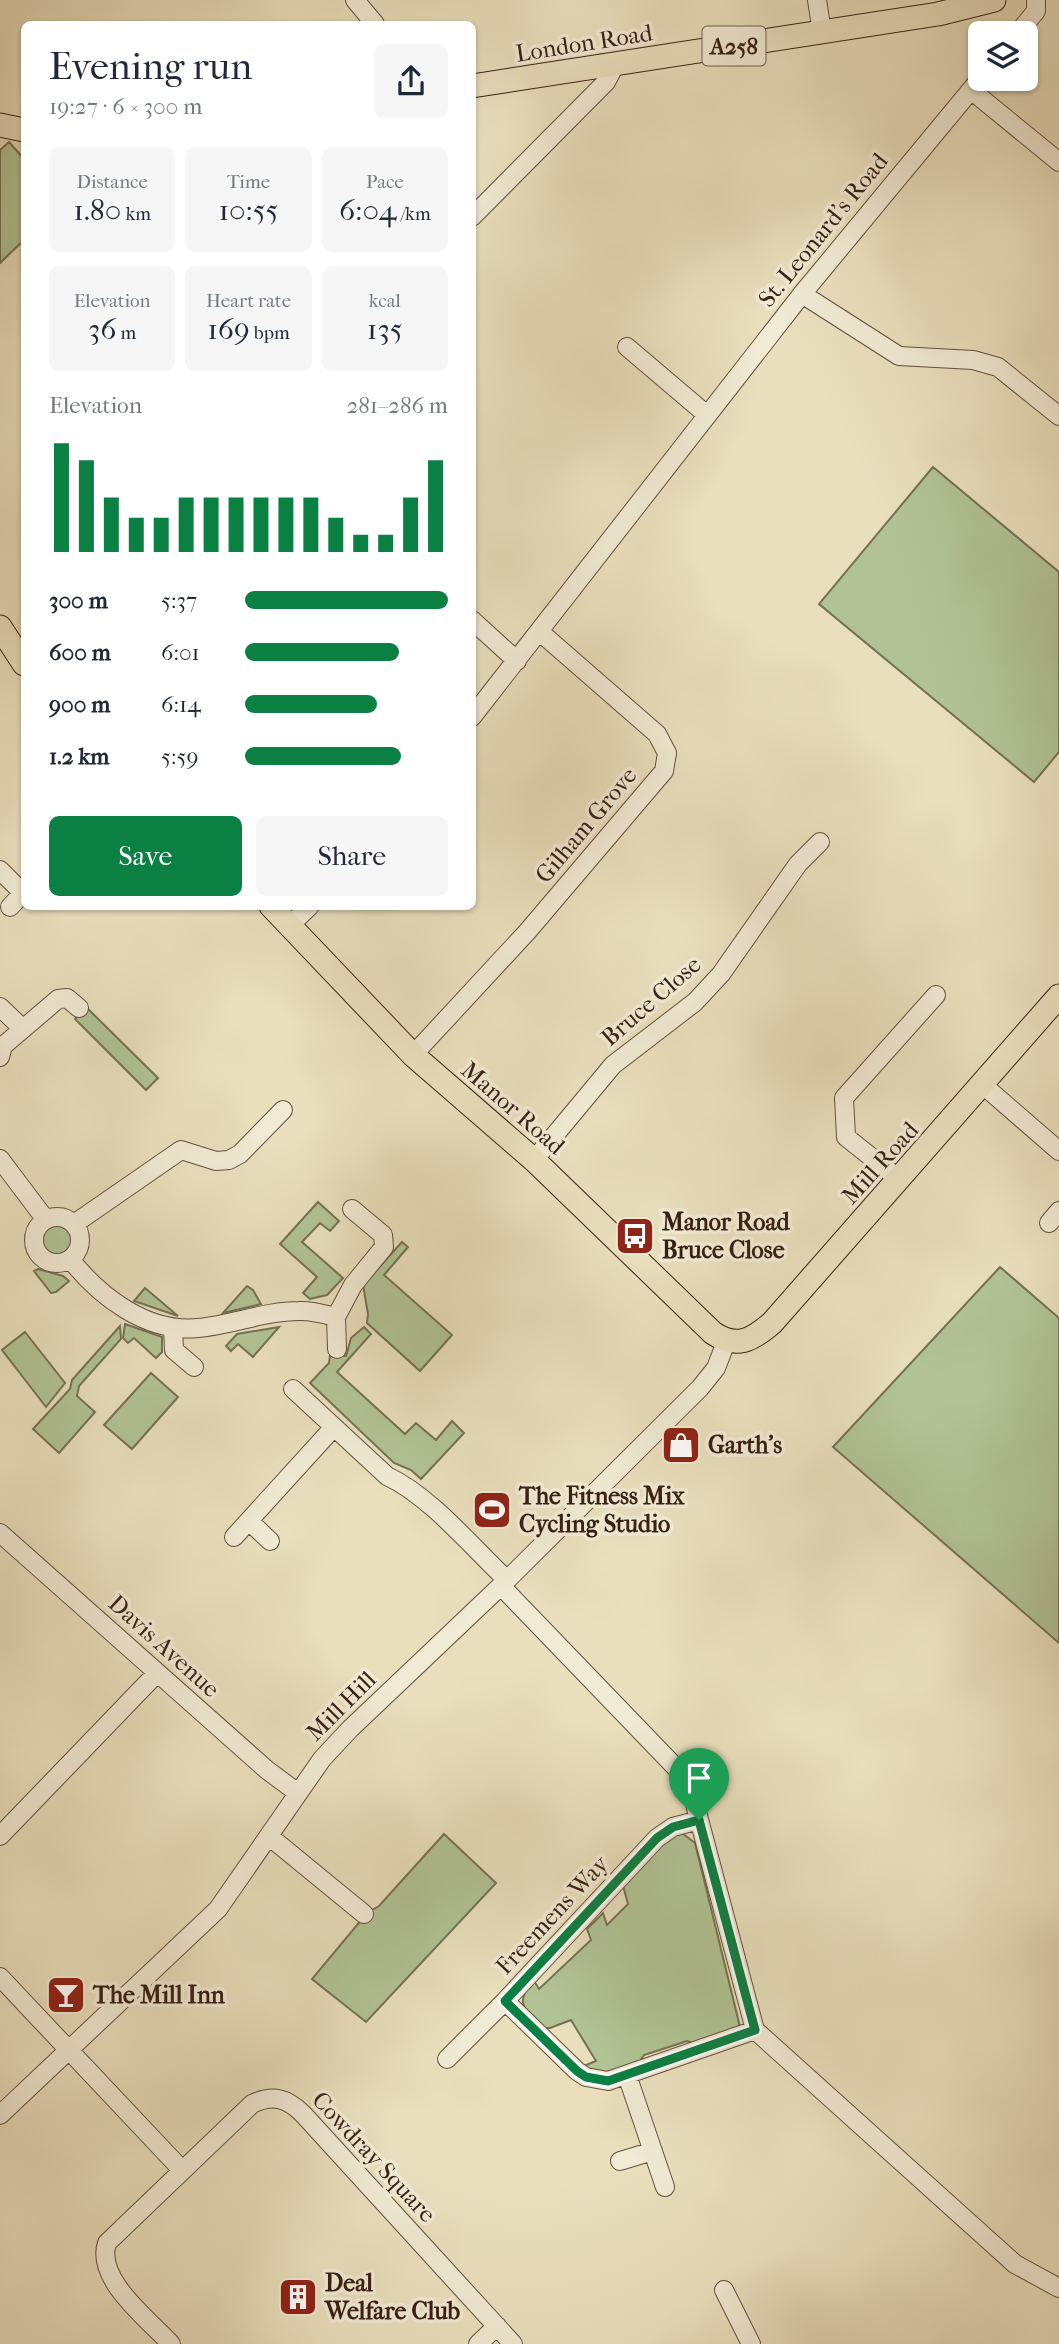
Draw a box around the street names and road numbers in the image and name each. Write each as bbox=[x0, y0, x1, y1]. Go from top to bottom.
street label: London Road bbox=[514, 18, 655, 68]
road number: A258 bbox=[702, 26, 766, 66]
street label: St. Leonard's Road bbox=[752, 147, 894, 312]
street label: Gilham Grove bbox=[529, 761, 643, 889]
street label: Bruce Close bbox=[596, 950, 707, 1052]
street label: Manor Road bbox=[456, 1056, 571, 1161]
street label: Mill Road bbox=[836, 1115, 925, 1210]
street label: Davis Avenue bbox=[103, 1589, 225, 1703]
street label: Mill Hill bbox=[300, 1665, 382, 1747]
street label: Freemens Way bbox=[490, 1849, 615, 1980]
street label: Cowdray Square bbox=[306, 2086, 442, 2228]

